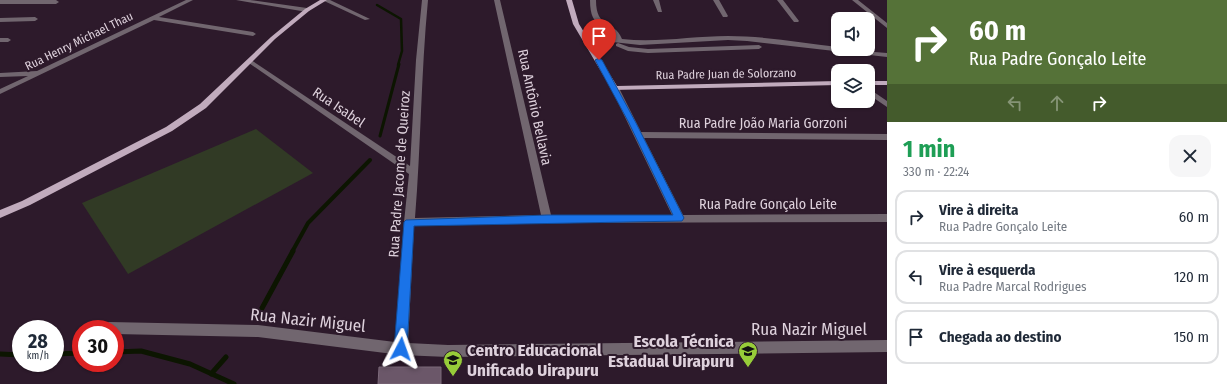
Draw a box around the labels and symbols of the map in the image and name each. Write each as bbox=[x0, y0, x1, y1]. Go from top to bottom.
street label: Rua Henry Michael Thau bbox=[23, 9, 135, 73]
pin bbox=[582, 19, 616, 60]
street label: Rua Antônio Bellavia bbox=[514, 47, 555, 167]
street label: Rua Padre Juan de Solorzano bbox=[656, 66, 796, 82]
street label: Rua Isabel bbox=[309, 84, 368, 131]
street label: Rua Padre Jacome de Queiroz bbox=[385, 90, 414, 258]
street label: Rua Padre João Maria Gorzoni bbox=[679, 115, 847, 132]
street label: Rua Padre Gonçalo Leite bbox=[699, 196, 837, 213]
street label: Rua Nazir Miguel bbox=[249, 304, 367, 337]
street label: Rua Nazir Miguel bbox=[751, 319, 868, 340]
speed limit sign: 30 bbox=[72, 320, 124, 372]
position arrow bbox=[380, 328, 422, 370]
place label: Escola Técnica Estadual Uirapuru bbox=[608, 331, 735, 372]
place label: Centro Educacional Unificado Uirapuru bbox=[467, 340, 602, 381]
school or university icon: Escola Técnica Estadual Uirapuru bbox=[737, 340, 759, 368]
school or university icon: Centro Educacional Unificado Uirapuru bbox=[442, 349, 464, 377]

